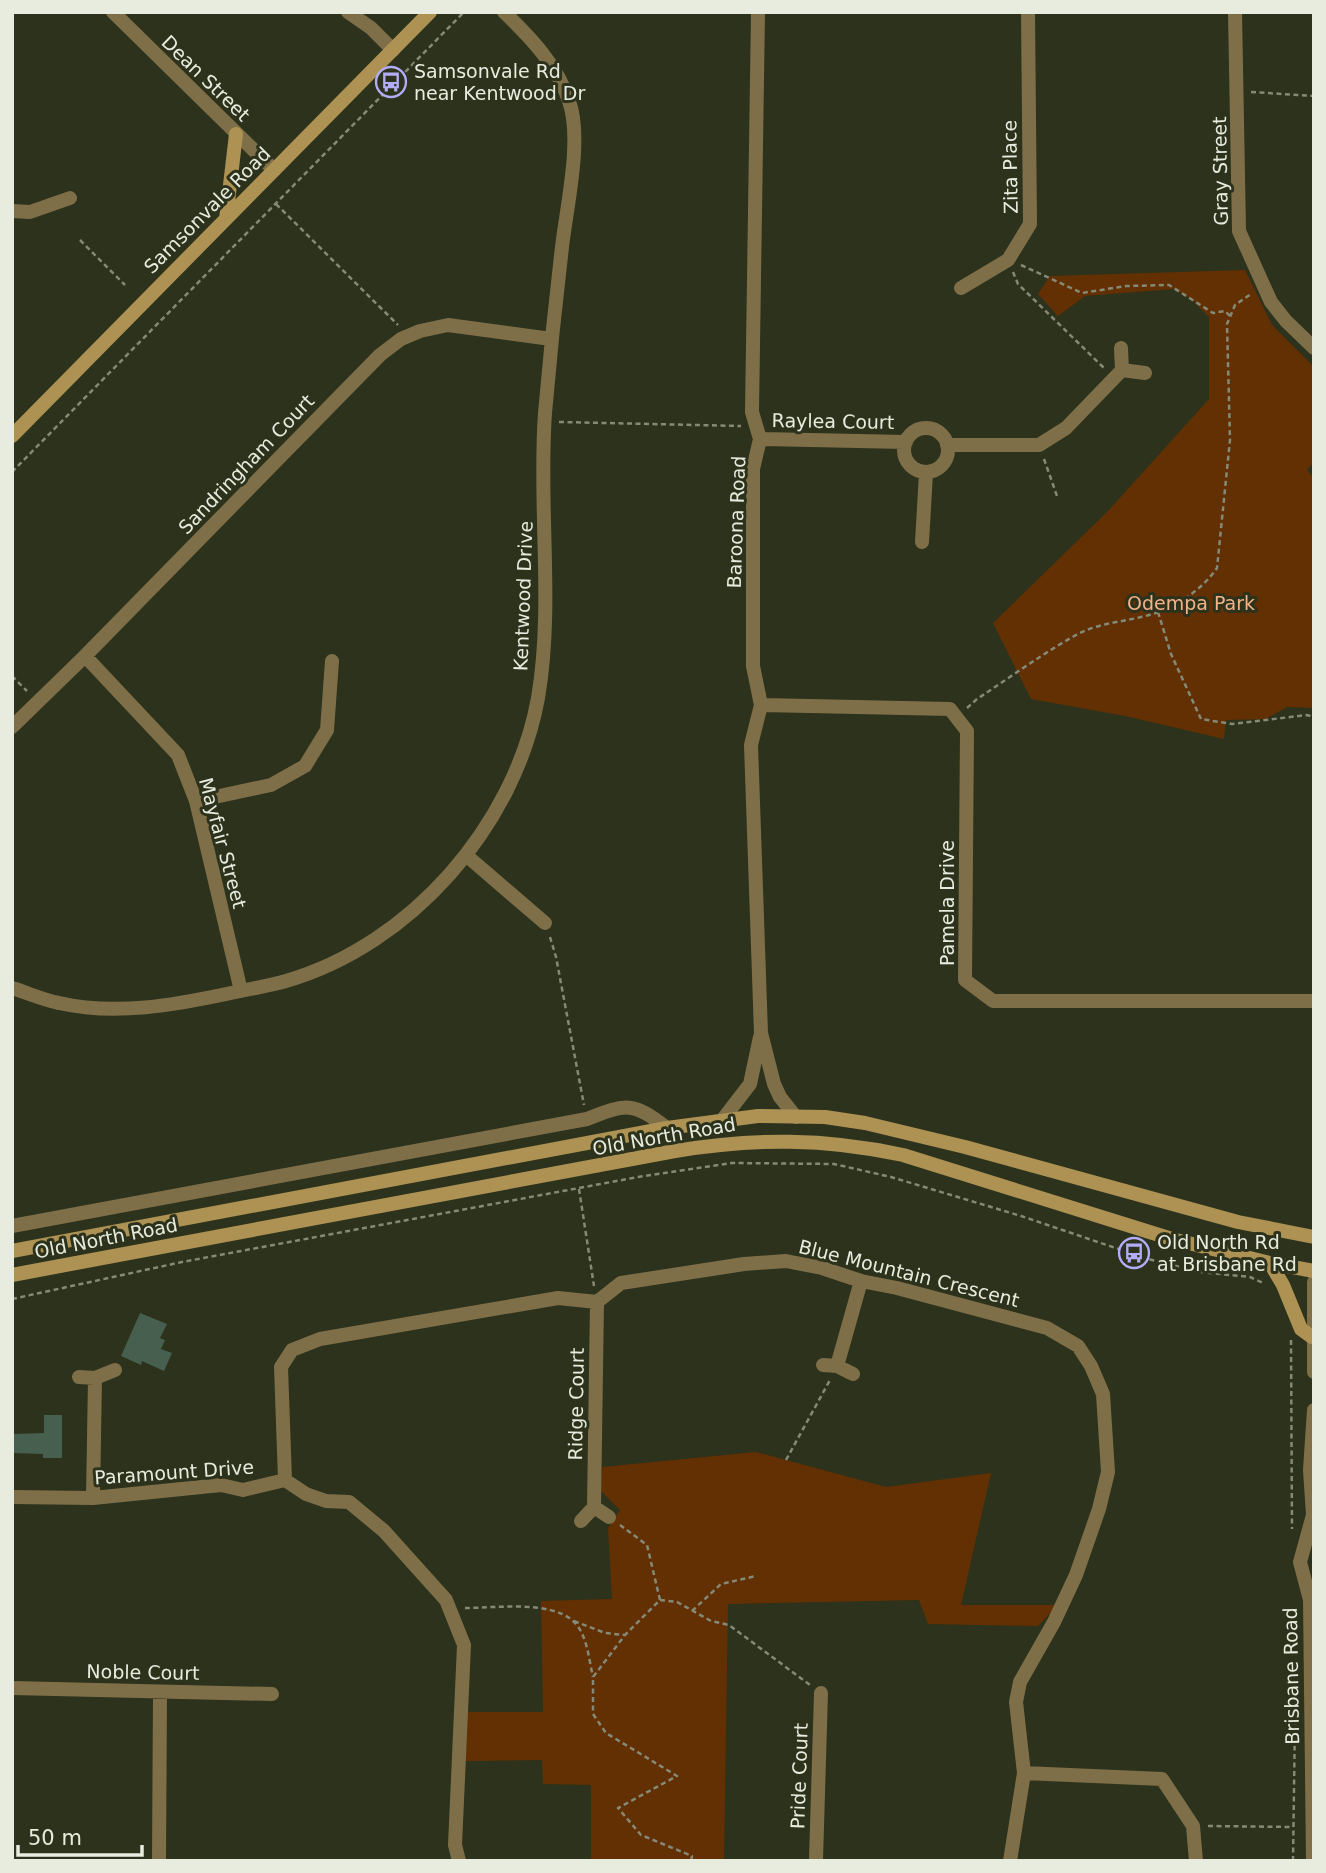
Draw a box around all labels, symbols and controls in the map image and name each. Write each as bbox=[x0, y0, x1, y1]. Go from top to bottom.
street label: Dean Street bbox=[157, 31, 255, 125]
place label: Samsonvale Rd near Kentwood Dr bbox=[414, 60, 585, 104]
bus stop icon: Samsonvale Rd near Kentwood Dr bbox=[374, 65, 408, 99]
street label: Gray Street bbox=[1208, 116, 1232, 226]
street label: Zita Place bbox=[998, 120, 1022, 214]
street label: Samsonvale Road bbox=[139, 142, 275, 278]
street label: Sandringham Court bbox=[174, 390, 318, 538]
street label: Raylea Court bbox=[772, 409, 894, 433]
street label: Baroona Road bbox=[723, 455, 749, 589]
street label: Kentwood Drive bbox=[509, 521, 537, 671]
park label: Odempa Park bbox=[1127, 592, 1255, 614]
street label: Mayfair Street bbox=[195, 775, 251, 911]
street label: Pamela Drive bbox=[936, 840, 958, 966]
street label: Old North Road bbox=[591, 1113, 737, 1159]
street label: Old North Road bbox=[33, 1213, 179, 1263]
place label: Old North Rd at Brisbane Rd bbox=[1157, 1231, 1297, 1275]
street label: Blue Mountain Crescent bbox=[796, 1235, 1022, 1311]
bus stop icon: Old North Rd at Brisbane Rd bbox=[1117, 1236, 1151, 1270]
street label: Ridge Court bbox=[564, 1348, 588, 1460]
street label: Paramount Drive bbox=[93, 1455, 255, 1489]
street label: Brisbane Road bbox=[1279, 1607, 1303, 1745]
street label: Noble Court bbox=[86, 1660, 200, 1684]
street label: Pride Court bbox=[786, 1723, 812, 1829]
scale bar bbox=[18, 1814, 142, 1858]
text: 50 m bbox=[28, 1826, 82, 1850]

